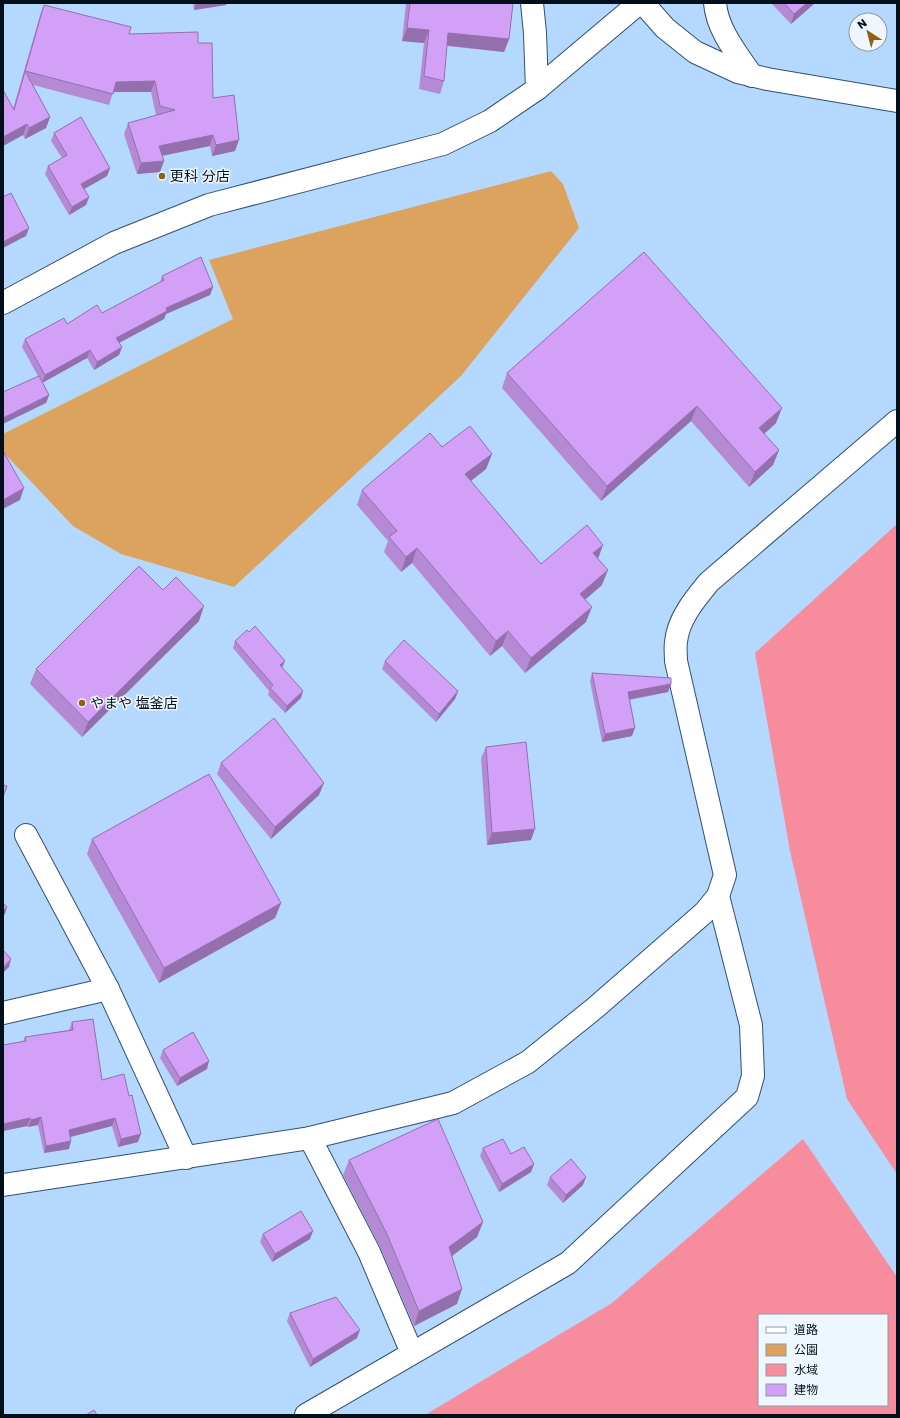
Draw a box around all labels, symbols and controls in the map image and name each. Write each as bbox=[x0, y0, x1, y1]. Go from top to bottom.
north arrow bbox=[848, 12, 888, 52]
text: N bbox=[854, 15, 870, 33]
place label: 更科 分店 bbox=[170, 166, 230, 186]
marker: 更科 分店 bbox=[157, 171, 167, 181]
place label: やまや 塩釜店 bbox=[90, 693, 178, 713]
marker: やまや 塩釜店 bbox=[77, 698, 87, 708]
legend bbox=[758, 1314, 888, 1406]
text: 道路 bbox=[794, 1321, 818, 1338]
text: 公園 bbox=[794, 1341, 818, 1358]
text: 水域 bbox=[794, 1361, 818, 1378]
text: 建物 bbox=[794, 1381, 818, 1398]

